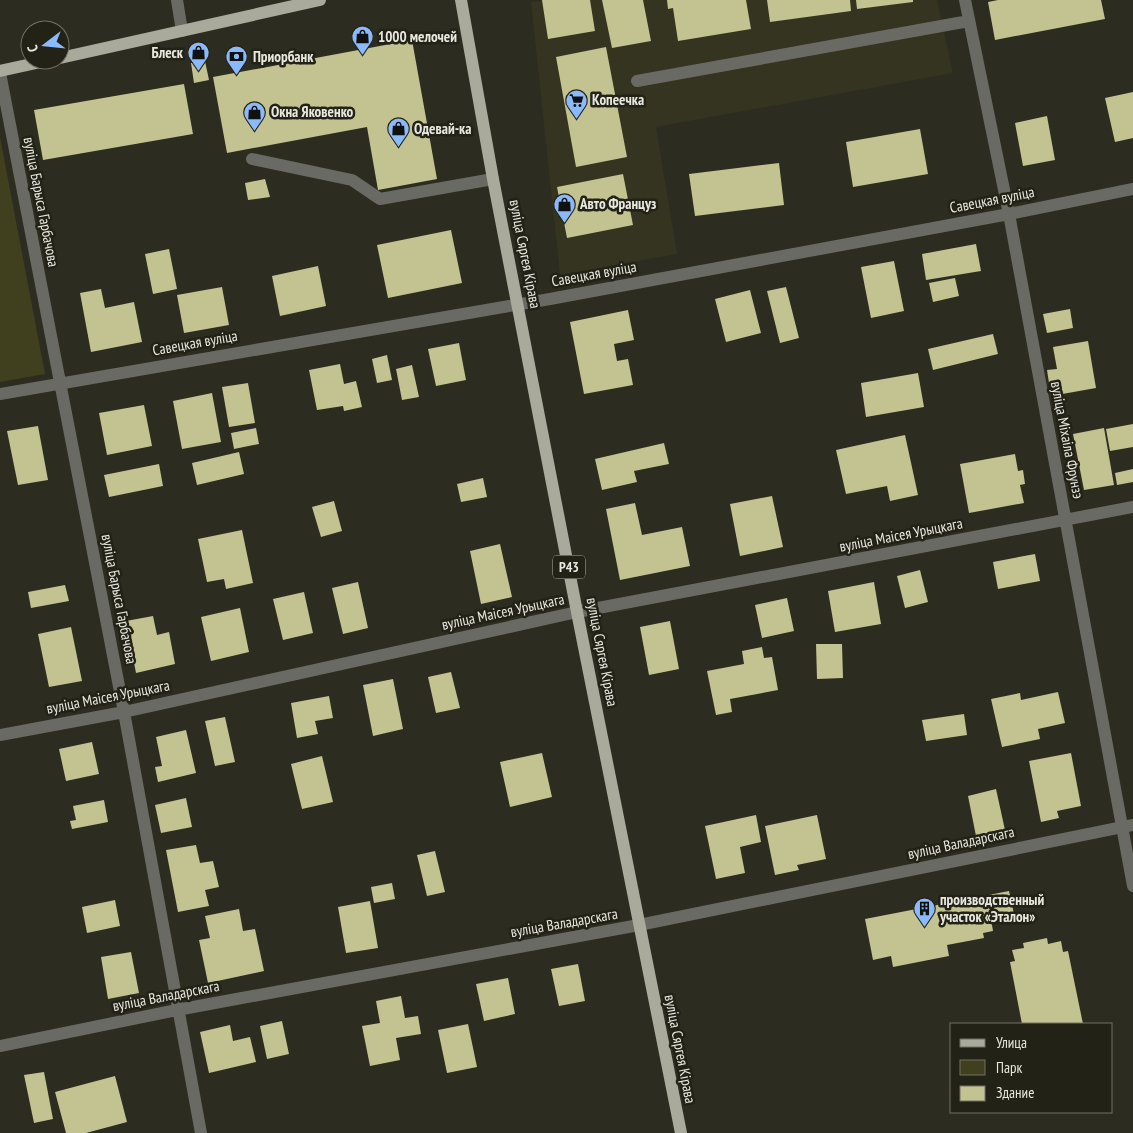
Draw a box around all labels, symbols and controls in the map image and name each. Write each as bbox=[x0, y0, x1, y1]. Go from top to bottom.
north arrow bbox=[20, 20, 70, 70]
shop icon: 1000 мелочей bbox=[350, 25, 374, 56]
place label: 1000 мелочей bbox=[378, 27, 457, 46]
shop icon: Блеск bbox=[187, 41, 211, 72]
text: С bbox=[23, 42, 42, 54]
place label: Блеск bbox=[152, 43, 184, 62]
bank icon: Приорбанк bbox=[225, 45, 249, 76]
place label: Приорбанк bbox=[253, 47, 314, 66]
supermarket icon: Копеечка bbox=[564, 88, 588, 119]
place label: Копеечка bbox=[592, 90, 644, 109]
shop icon: Окна Яковенко bbox=[243, 100, 267, 131]
place label: Окна Яковенко bbox=[271, 102, 354, 121]
shop icon: Одевай-ка bbox=[386, 117, 410, 148]
place label: Одевай-ка bbox=[414, 119, 471, 138]
street label: вуліца Барыса Гарбачова bbox=[20, 135, 63, 268]
street label: Савецкая вуліца bbox=[948, 182, 1036, 217]
shop icon: Авто Француз bbox=[552, 192, 576, 223]
place label: Авто Француз bbox=[579, 194, 656, 213]
street label: вуліца Сяргея Кірава bbox=[506, 198, 545, 310]
street label: Савецкая вуліца bbox=[550, 257, 638, 290]
street label: Савецкая вуліца bbox=[151, 326, 239, 359]
street label: вуліца Міхаіла Фрунзэ bbox=[1047, 380, 1088, 501]
street label: вуліца Маісея Урыцкага bbox=[838, 513, 964, 556]
street label: вуліца Барыса Гарбачова bbox=[98, 532, 141, 665]
road number: Р43 bbox=[553, 556, 585, 578]
street label: вуліца Маісея Урыцкага bbox=[440, 589, 566, 634]
street label: вуліца Сяргея Кірава bbox=[583, 596, 622, 708]
street label: вуліца Маісея Урыцкага bbox=[45, 675, 171, 718]
street label: вуліца Валадарскага bbox=[906, 822, 1016, 863]
place label: производственный участок «Эталон» bbox=[939, 890, 1044, 926]
building icon: производственный участок «Эталон» bbox=[912, 897, 936, 928]
street label: вуліца Валадарскага bbox=[509, 904, 619, 941]
street label: вуліца Валадарскага bbox=[111, 976, 221, 1015]
street label: вуліца Сяргея Кірава bbox=[661, 993, 700, 1105]
legend bbox=[950, 1023, 1113, 1113]
text: Улица bbox=[996, 1033, 1027, 1052]
text: Парк bbox=[996, 1058, 1022, 1077]
text: Здание bbox=[996, 1083, 1034, 1102]

